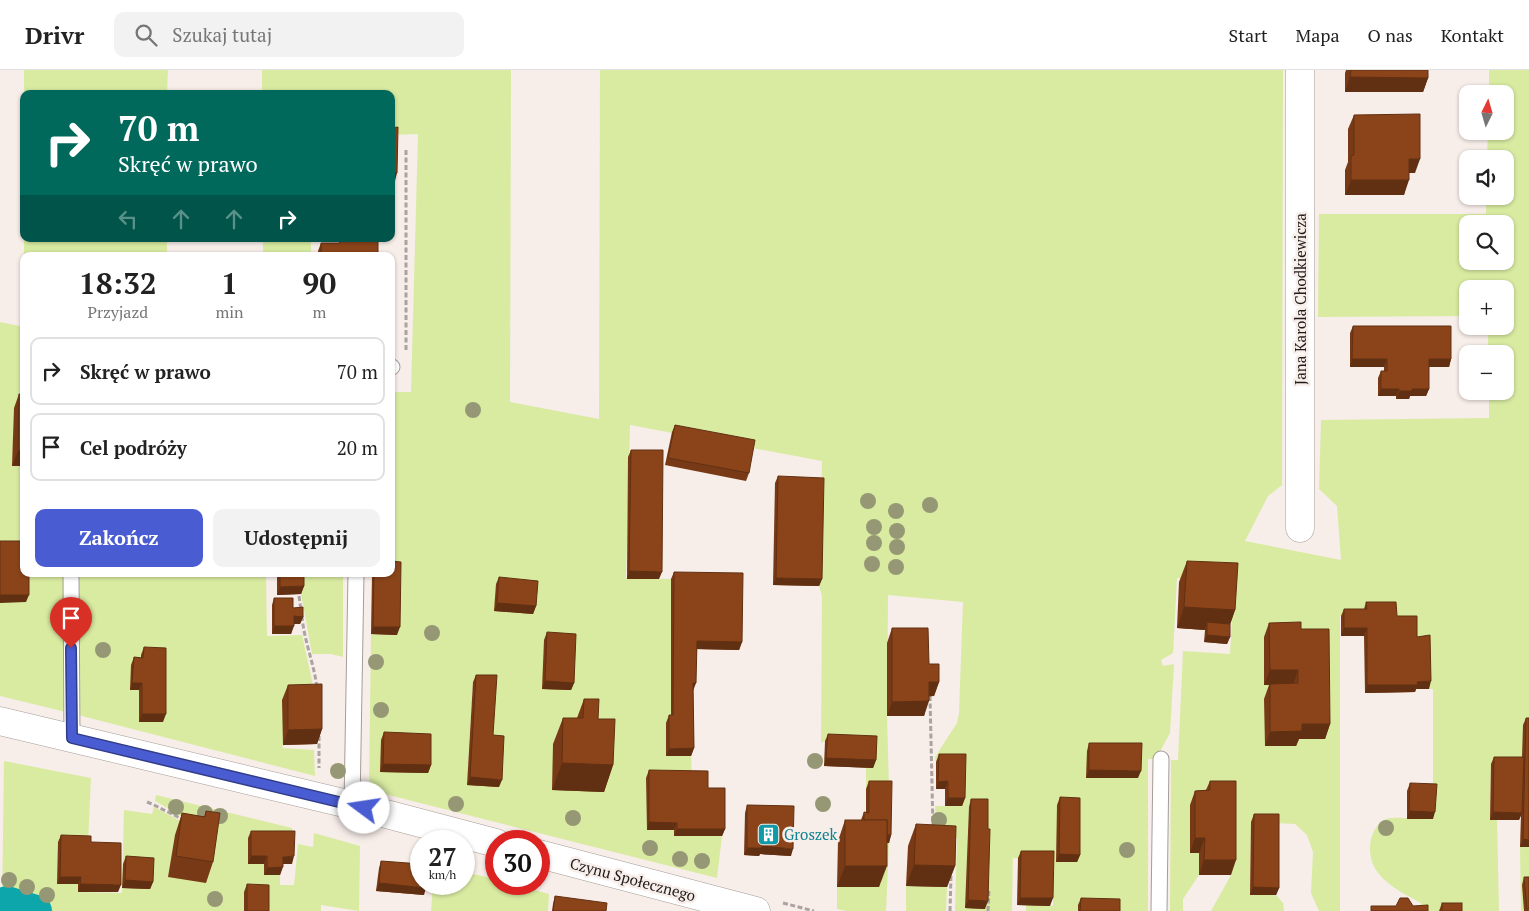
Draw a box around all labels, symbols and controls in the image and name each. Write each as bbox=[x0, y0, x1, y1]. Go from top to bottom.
search box bbox=[114, 12, 464, 57]
text: Drivr bbox=[25, 19, 84, 51]
icon: search bbox=[132, 21, 160, 49]
text: Szukaj tutaj bbox=[172, 22, 272, 47]
text: Start bbox=[1229, 23, 1268, 47]
text: Mapa bbox=[1296, 23, 1340, 47]
text: O nas bbox=[1368, 23, 1413, 47]
text: Kontakt bbox=[1441, 23, 1504, 47]
north arrow bbox=[1459, 85, 1514, 140]
map controls bbox=[1459, 85, 1514, 400]
text: 70 m bbox=[118, 105, 199, 151]
icon: right bbox=[35, 110, 100, 175]
text: Skręć w prawo bbox=[118, 149, 258, 178]
button: sound bbox=[1459, 150, 1514, 205]
icon: left bbox=[114, 205, 142, 233]
icon: ahead bbox=[167, 205, 195, 233]
icon: ahead bbox=[220, 205, 248, 233]
icon: right bbox=[273, 205, 301, 233]
street label: Jana Karola Chodkiewicza bbox=[1290, 213, 1310, 385]
button: search bbox=[1459, 215, 1514, 270]
text: 18:32 bbox=[79, 263, 157, 303]
text: 1 bbox=[221, 263, 238, 303]
text: 90 bbox=[302, 263, 336, 303]
button: + bbox=[1459, 280, 1514, 335]
text: Przyjazd bbox=[87, 301, 148, 323]
text: min bbox=[216, 301, 244, 323]
text: m bbox=[312, 301, 326, 323]
button: − bbox=[1459, 345, 1514, 400]
icon: right bbox=[37, 357, 65, 385]
text: Skręć w prawo bbox=[80, 359, 211, 384]
text: 70 m bbox=[337, 359, 378, 384]
icon: arrive bbox=[37, 433, 65, 461]
text: Cel podróży bbox=[80, 435, 187, 460]
text: 20 m bbox=[337, 435, 378, 460]
button: Zakończ bbox=[35, 509, 203, 567]
button: Udostępnij bbox=[213, 509, 380, 567]
pin bbox=[50, 597, 92, 648]
icon: arrive bbox=[57, 604, 85, 632]
position arrow bbox=[337, 781, 389, 833]
building icon: Groszek bbox=[756, 822, 780, 846]
place label: Groszek bbox=[784, 824, 838, 844]
speed limit sign: 30 bbox=[485, 830, 550, 895]
text: 27 bbox=[428, 840, 457, 873]
street label: Czynu Społecznego bbox=[568, 853, 698, 905]
text: km/h bbox=[429, 867, 456, 882]

